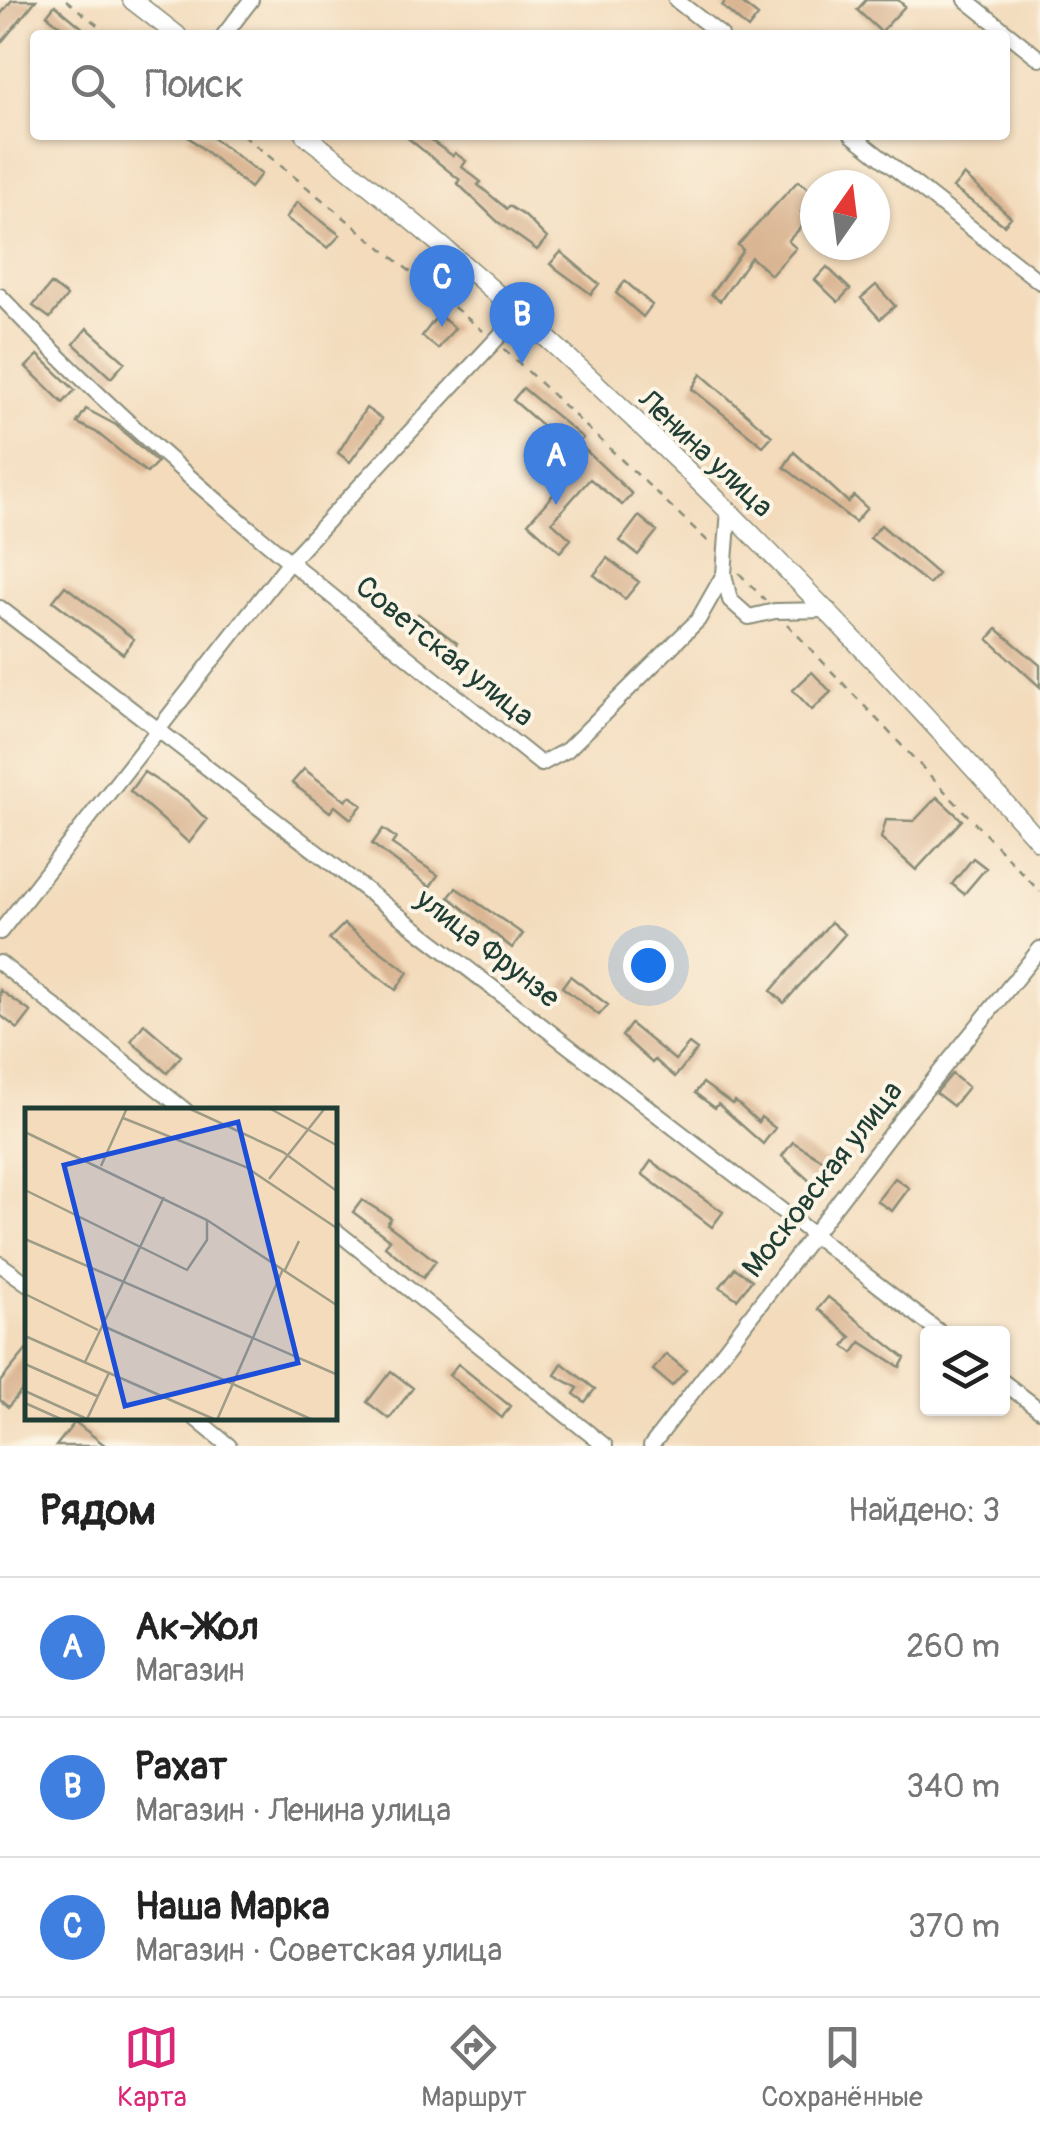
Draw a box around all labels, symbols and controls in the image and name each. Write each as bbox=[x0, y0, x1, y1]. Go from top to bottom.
search box bbox=[30, 30, 1010, 140]
icon: search bbox=[65, 58, 120, 113]
text: Поиск bbox=[145, 61, 244, 109]
north arrow bbox=[800, 170, 890, 260]
pin: C bbox=[410, 245, 474, 327]
pin: B bbox=[490, 282, 554, 364]
street label: Ленина улица bbox=[630, 381, 781, 525]
pin: A bbox=[524, 422, 588, 505]
street label: Советская улица bbox=[348, 568, 541, 735]
street label: улица Фрунзе bbox=[408, 880, 567, 1016]
your location bbox=[623, 940, 674, 991]
street label: Московская улица bbox=[734, 1074, 911, 1285]
inset map bbox=[25, 1108, 338, 1421]
map controls bbox=[920, 1326, 1010, 1416]
button: layers bbox=[920, 1326, 1010, 1416]
text: Рядом bbox=[40, 1485, 156, 1537]
text: Найдено: 3 bbox=[848, 1491, 1000, 1531]
text: Ак-Жол bbox=[135, 1603, 259, 1651]
text: A bbox=[62, 1627, 83, 1667]
text: 260 m bbox=[906, 1627, 1000, 1667]
text: Магазин bbox=[135, 1651, 244, 1691]
text: Рахат bbox=[135, 1743, 227, 1791]
text: B bbox=[63, 1767, 82, 1807]
text: 340 m bbox=[906, 1767, 1000, 1807]
text: Магазин · Ленина улица bbox=[135, 1791, 451, 1831]
text: Наша Марка bbox=[135, 1883, 330, 1931]
text: C bbox=[63, 1907, 82, 1947]
text: 370 m bbox=[908, 1907, 1000, 1947]
text: Магазин · Советская улица bbox=[135, 1931, 502, 1971]
tab: Карта bbox=[117, 2020, 187, 2115]
tab: Маршрут bbox=[421, 2020, 527, 2115]
tab: Сохранённые bbox=[761, 2020, 923, 2115]

